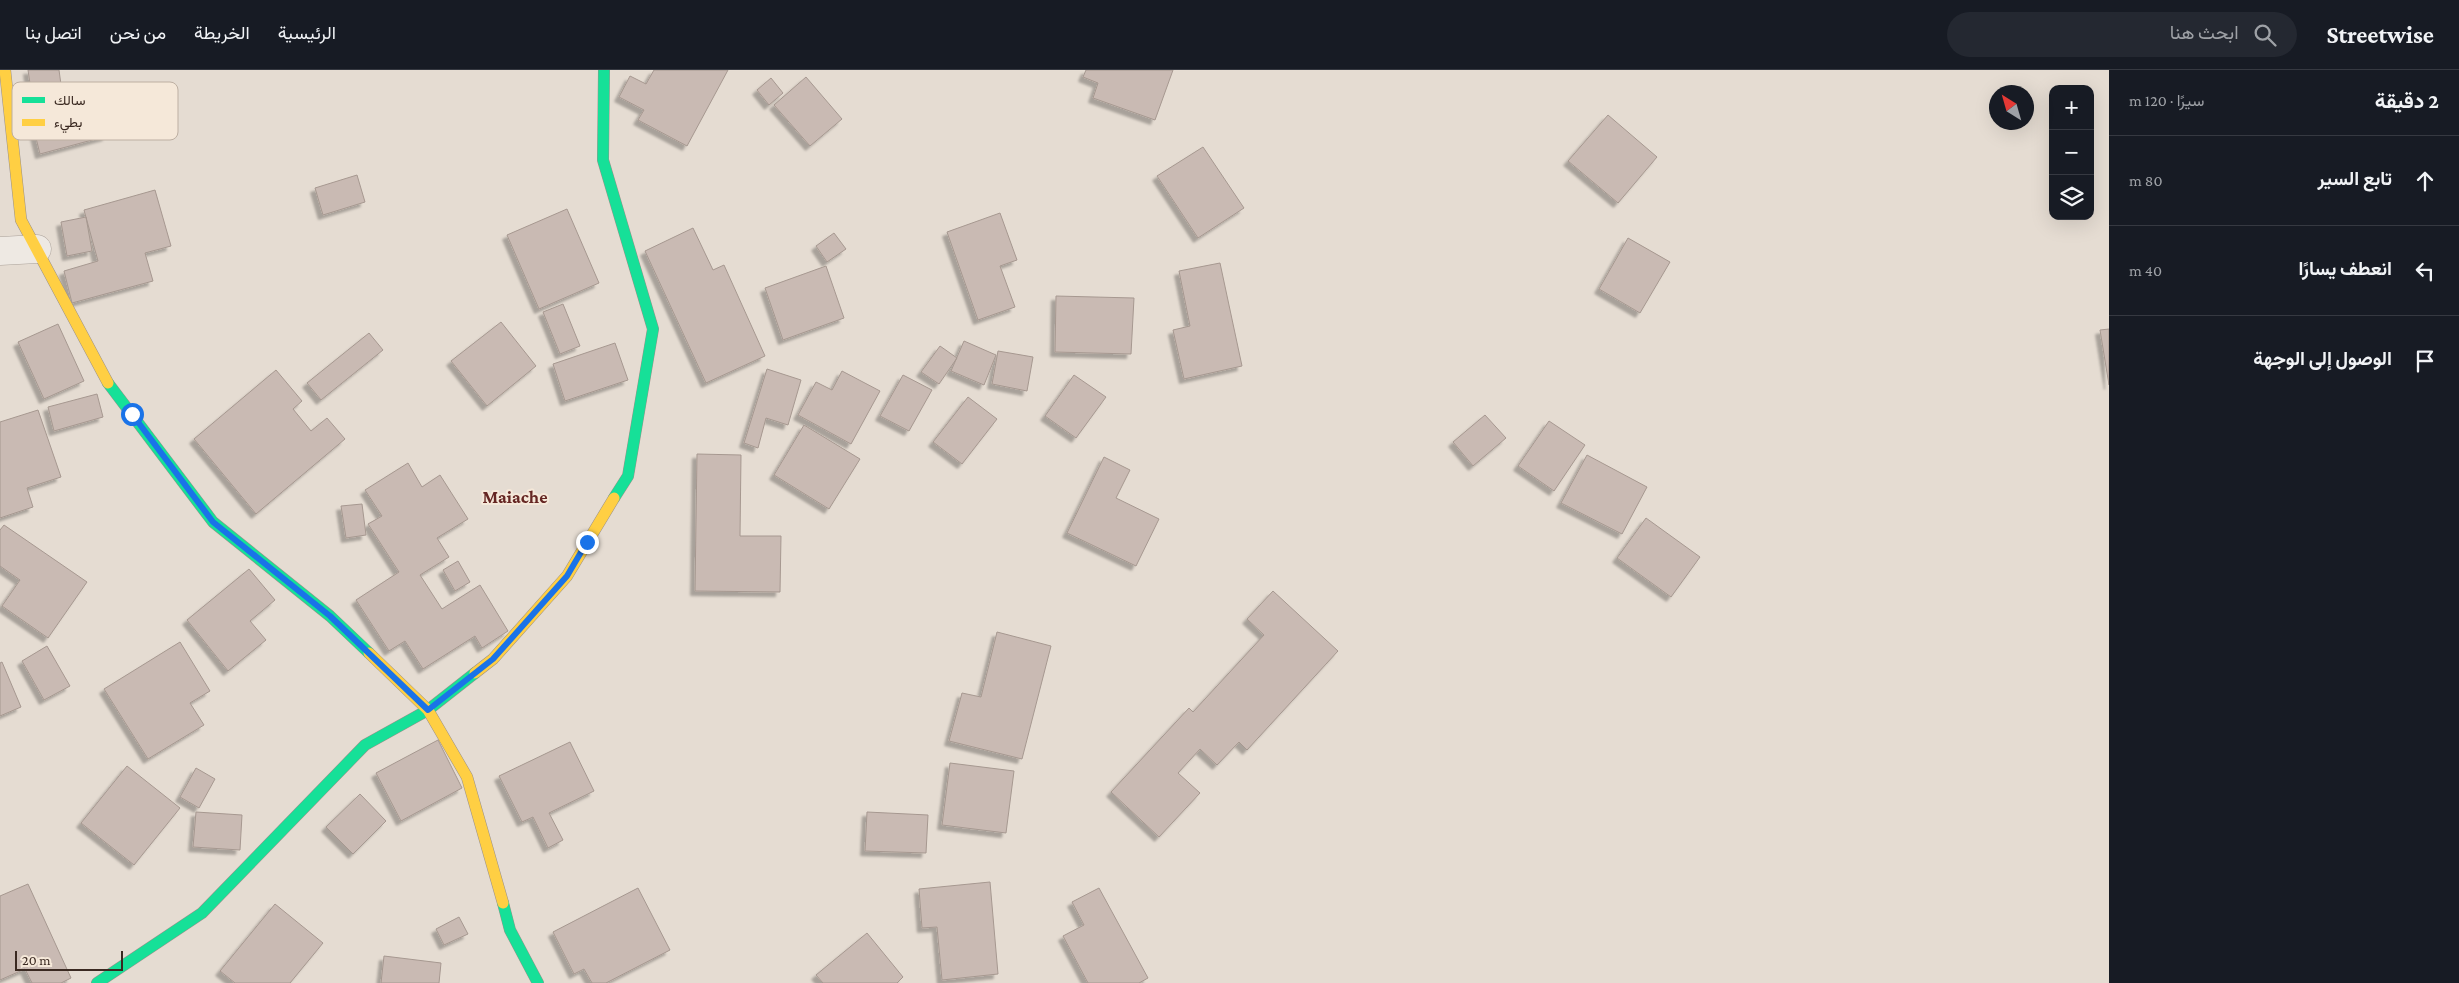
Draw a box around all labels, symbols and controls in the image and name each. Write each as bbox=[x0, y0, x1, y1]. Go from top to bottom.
search box bbox=[1947, 12, 2297, 57]
icon: search bbox=[2251, 21, 2279, 49]
text: Streetwise bbox=[2327, 21, 2434, 48]
text: ابحث هنا bbox=[2170, 22, 2239, 43]
text: اتصل بنا bbox=[25, 23, 82, 43]
text: من نحن bbox=[110, 23, 166, 43]
text: الخريطة bbox=[194, 23, 250, 43]
text: الرئيسية bbox=[278, 23, 336, 43]
legend bbox=[12, 82, 178, 140]
north arrow bbox=[1989, 85, 2034, 130]
map controls bbox=[2049, 85, 2094, 220]
button: + bbox=[2049, 85, 2094, 130]
text: 2 دقيقة bbox=[2375, 89, 2439, 113]
text: سالك bbox=[54, 92, 85, 108]
text: سيرًا · 120 m bbox=[2129, 92, 2204, 109]
text: بطيء bbox=[54, 114, 82, 134]
button: − bbox=[2049, 130, 2094, 175]
icon: ahead bbox=[2411, 167, 2439, 195]
text: تابع السير bbox=[2317, 168, 2392, 189]
text: 80 m bbox=[2129, 172, 2163, 189]
button: layers bbox=[2049, 175, 2094, 220]
icon: left bbox=[2411, 257, 2439, 285]
text: انعطف يسارًا bbox=[2298, 258, 2392, 279]
text: 40 m bbox=[2129, 262, 2162, 279]
icon: arrive bbox=[2411, 347, 2439, 375]
text: الوصول إلى الوجهة bbox=[2253, 348, 2392, 369]
route start bbox=[121, 403, 144, 426]
district label: Maiache bbox=[482, 487, 548, 507]
route end bbox=[576, 531, 599, 554]
scale bar bbox=[15, 948, 122, 971]
text: 20 m bbox=[22, 952, 50, 968]

